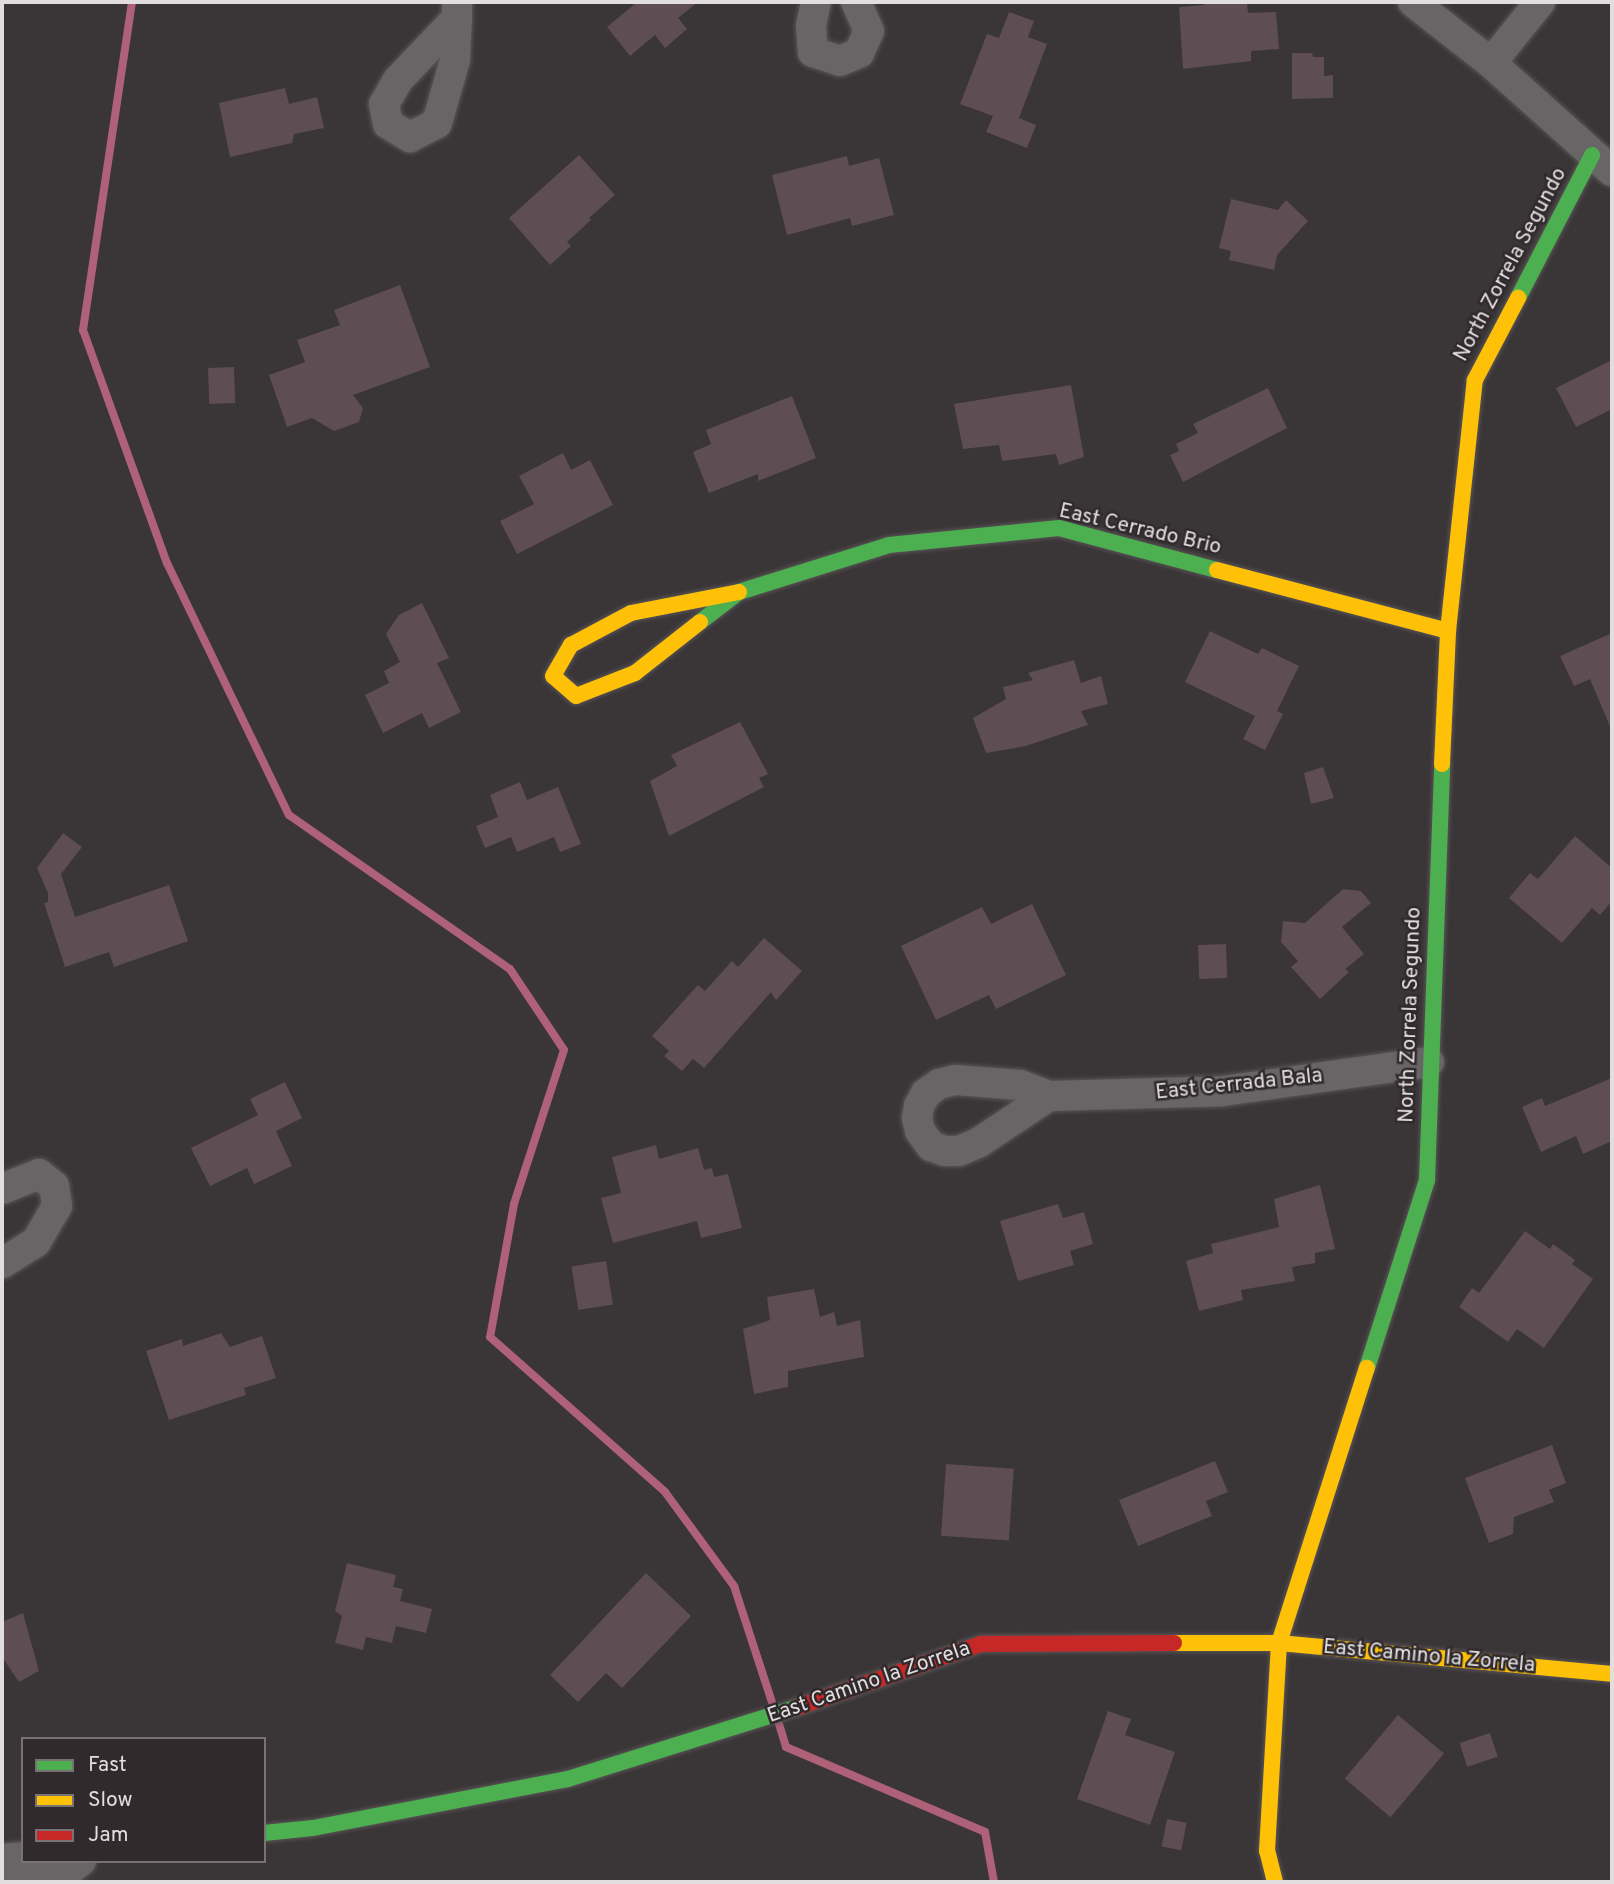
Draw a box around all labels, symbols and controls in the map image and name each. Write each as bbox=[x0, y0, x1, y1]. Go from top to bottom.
street label: North Zorrela Segundo bbox=[1449, 164, 1573, 366]
street label: East Cerrado Brio bbox=[1056, 499, 1224, 561]
street label: North Zorrela Segundo bbox=[1395, 907, 1427, 1123]
street label: East Cerrada Bala bbox=[1154, 1064, 1324, 1106]
street label: East Camino la Zorrela bbox=[1322, 1635, 1536, 1679]
street label: East Camino la Zorrela bbox=[764, 1636, 974, 1730]
legend bbox=[21, 1737, 266, 1863]
text: Fast bbox=[88, 1752, 127, 1779]
text: Slow bbox=[88, 1787, 133, 1814]
text: Jam bbox=[88, 1822, 129, 1849]

